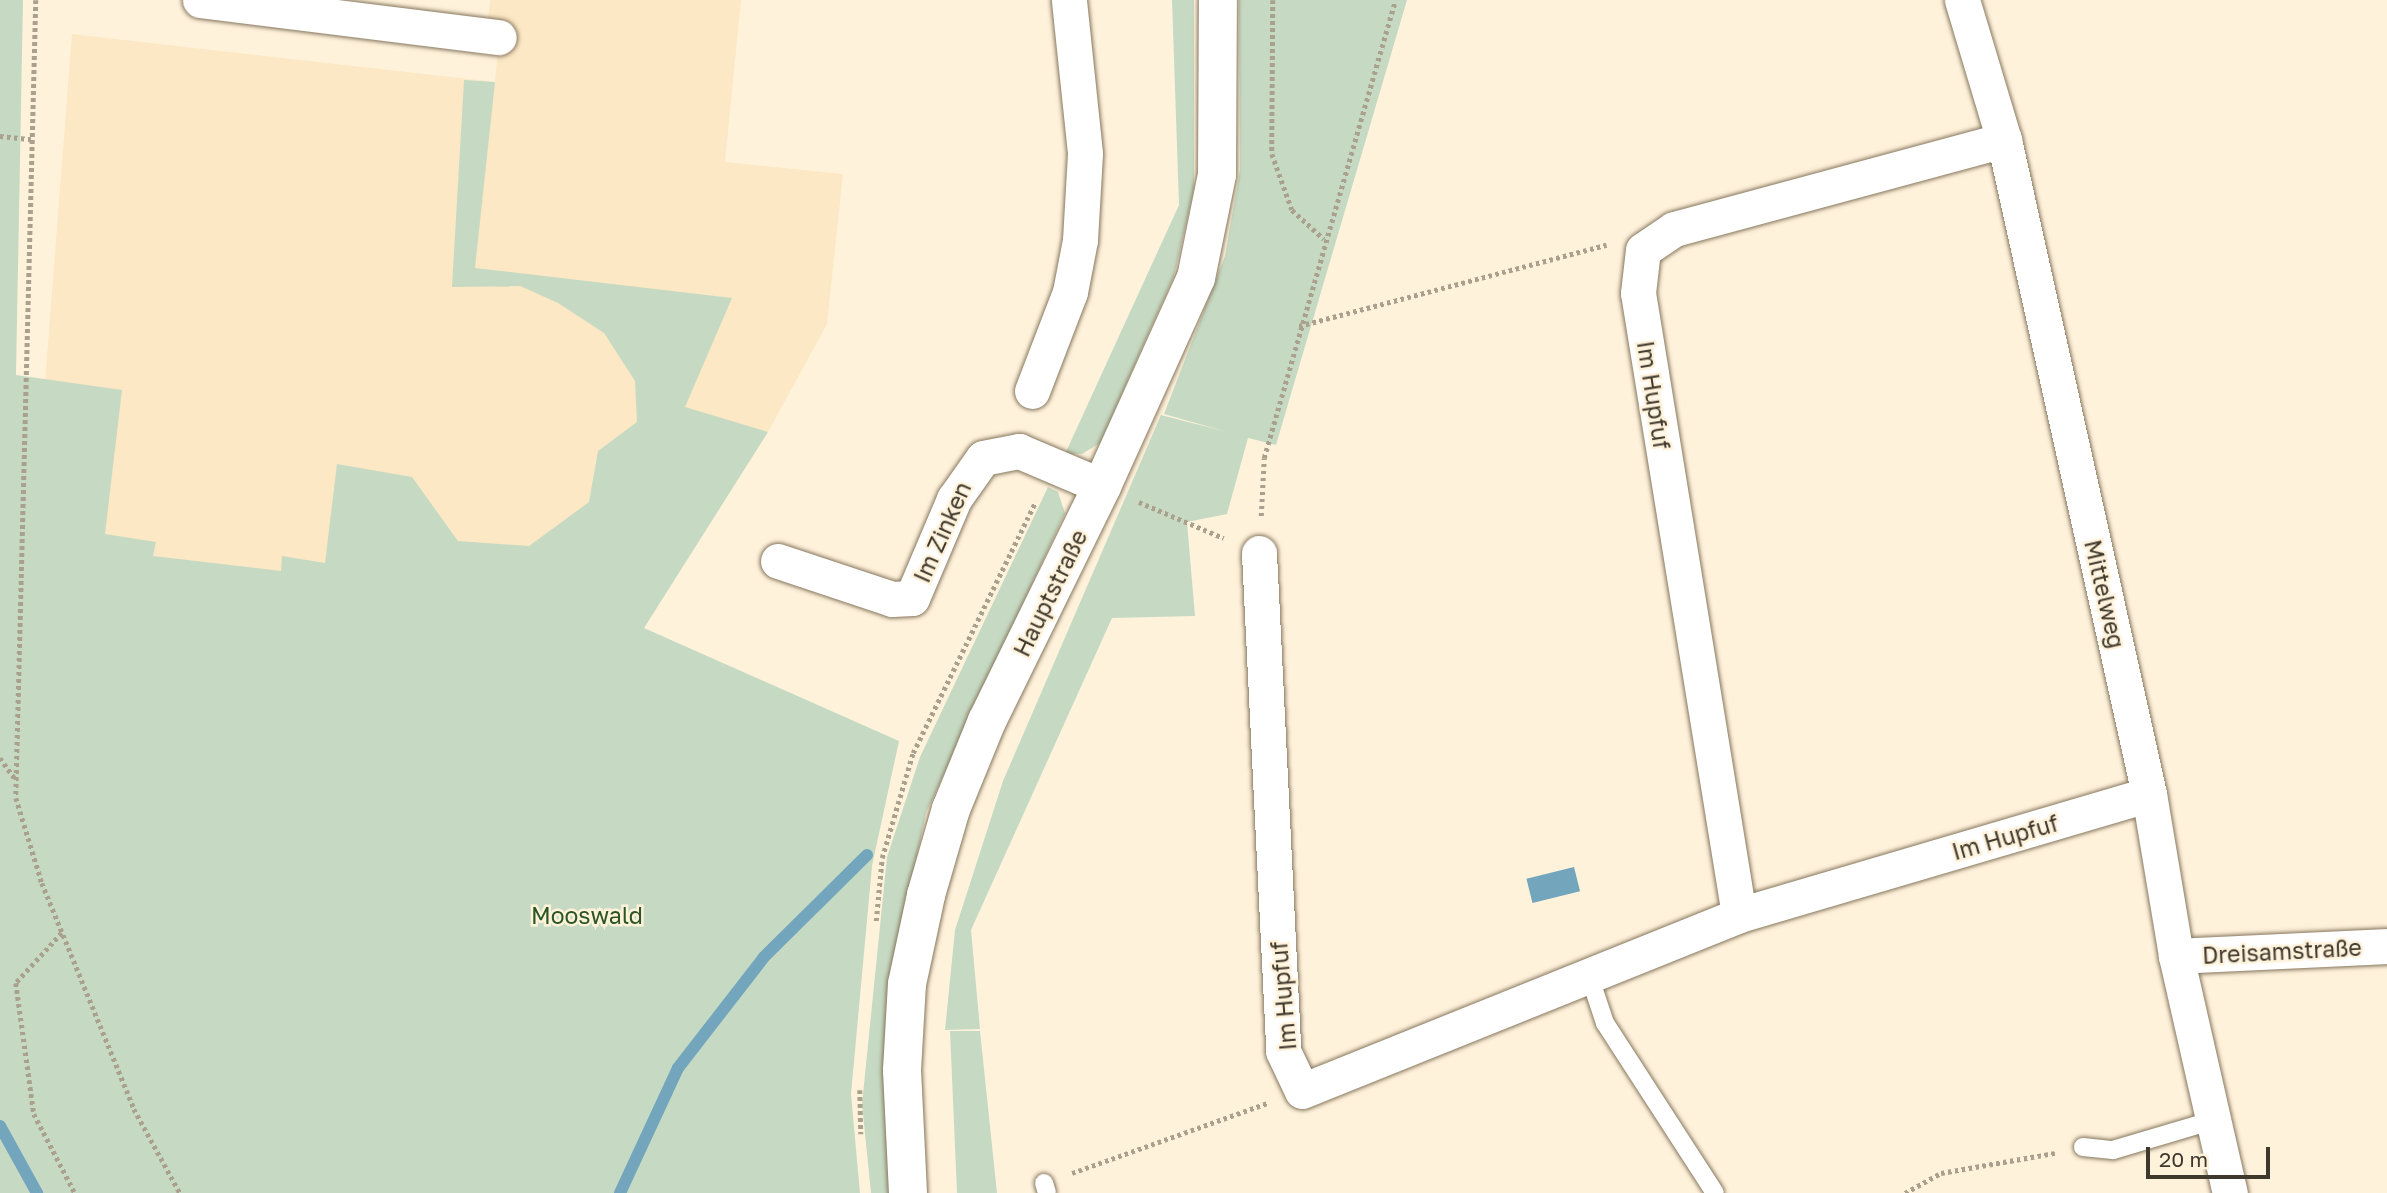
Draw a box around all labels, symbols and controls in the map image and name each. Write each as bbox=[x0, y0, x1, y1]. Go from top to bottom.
street label: Im Hupfuf bbox=[1632, 339, 1676, 451]
street label: Im Zinken bbox=[908, 477, 976, 587]
street label: Hauptstraße bbox=[1007, 525, 1093, 661]
street label: Mittelweg bbox=[2079, 537, 2131, 651]
street label: Im Hupfuf bbox=[1949, 809, 2061, 865]
park label: Mooswald bbox=[531, 901, 643, 929]
street label: Dreisamstraße bbox=[2202, 933, 2362, 969]
street label: Im Hupfuf bbox=[1264, 940, 1302, 1052]
scale bar bbox=[2149, 1134, 2273, 1178]
text: 20 m bbox=[2159, 1146, 2208, 1172]

